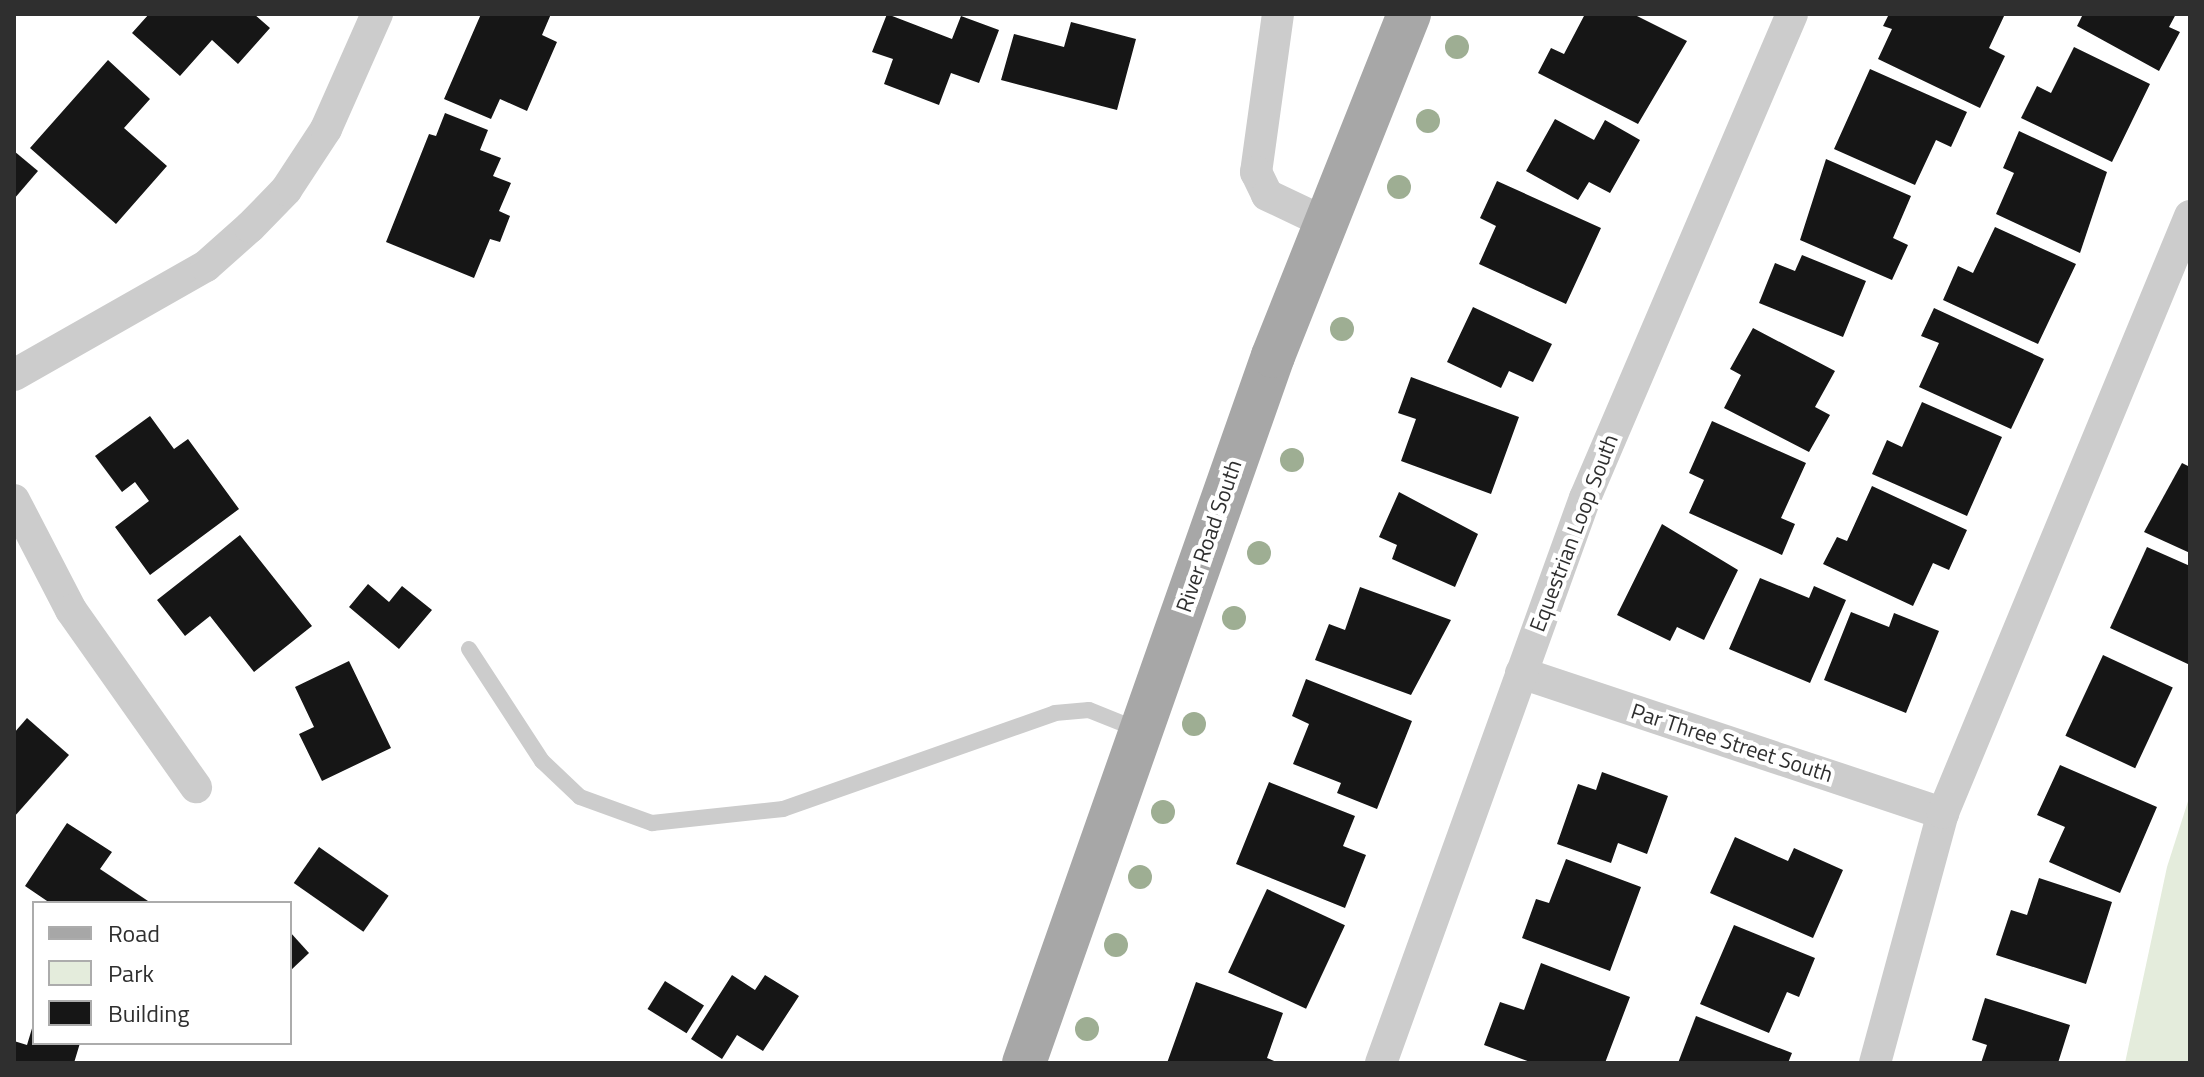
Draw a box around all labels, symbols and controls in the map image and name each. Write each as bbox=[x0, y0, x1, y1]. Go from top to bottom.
street label: Equestrian Loop South bbox=[1524, 431, 1624, 635]
street label: River Road South bbox=[1171, 456, 1247, 616]
street label: Par Three Street South bbox=[1628, 698, 1836, 788]
legend bbox=[32, 901, 292, 1045]
text: Road bbox=[108, 915, 160, 951]
text: Park bbox=[108, 955, 154, 991]
text: Building bbox=[108, 995, 190, 1031]

